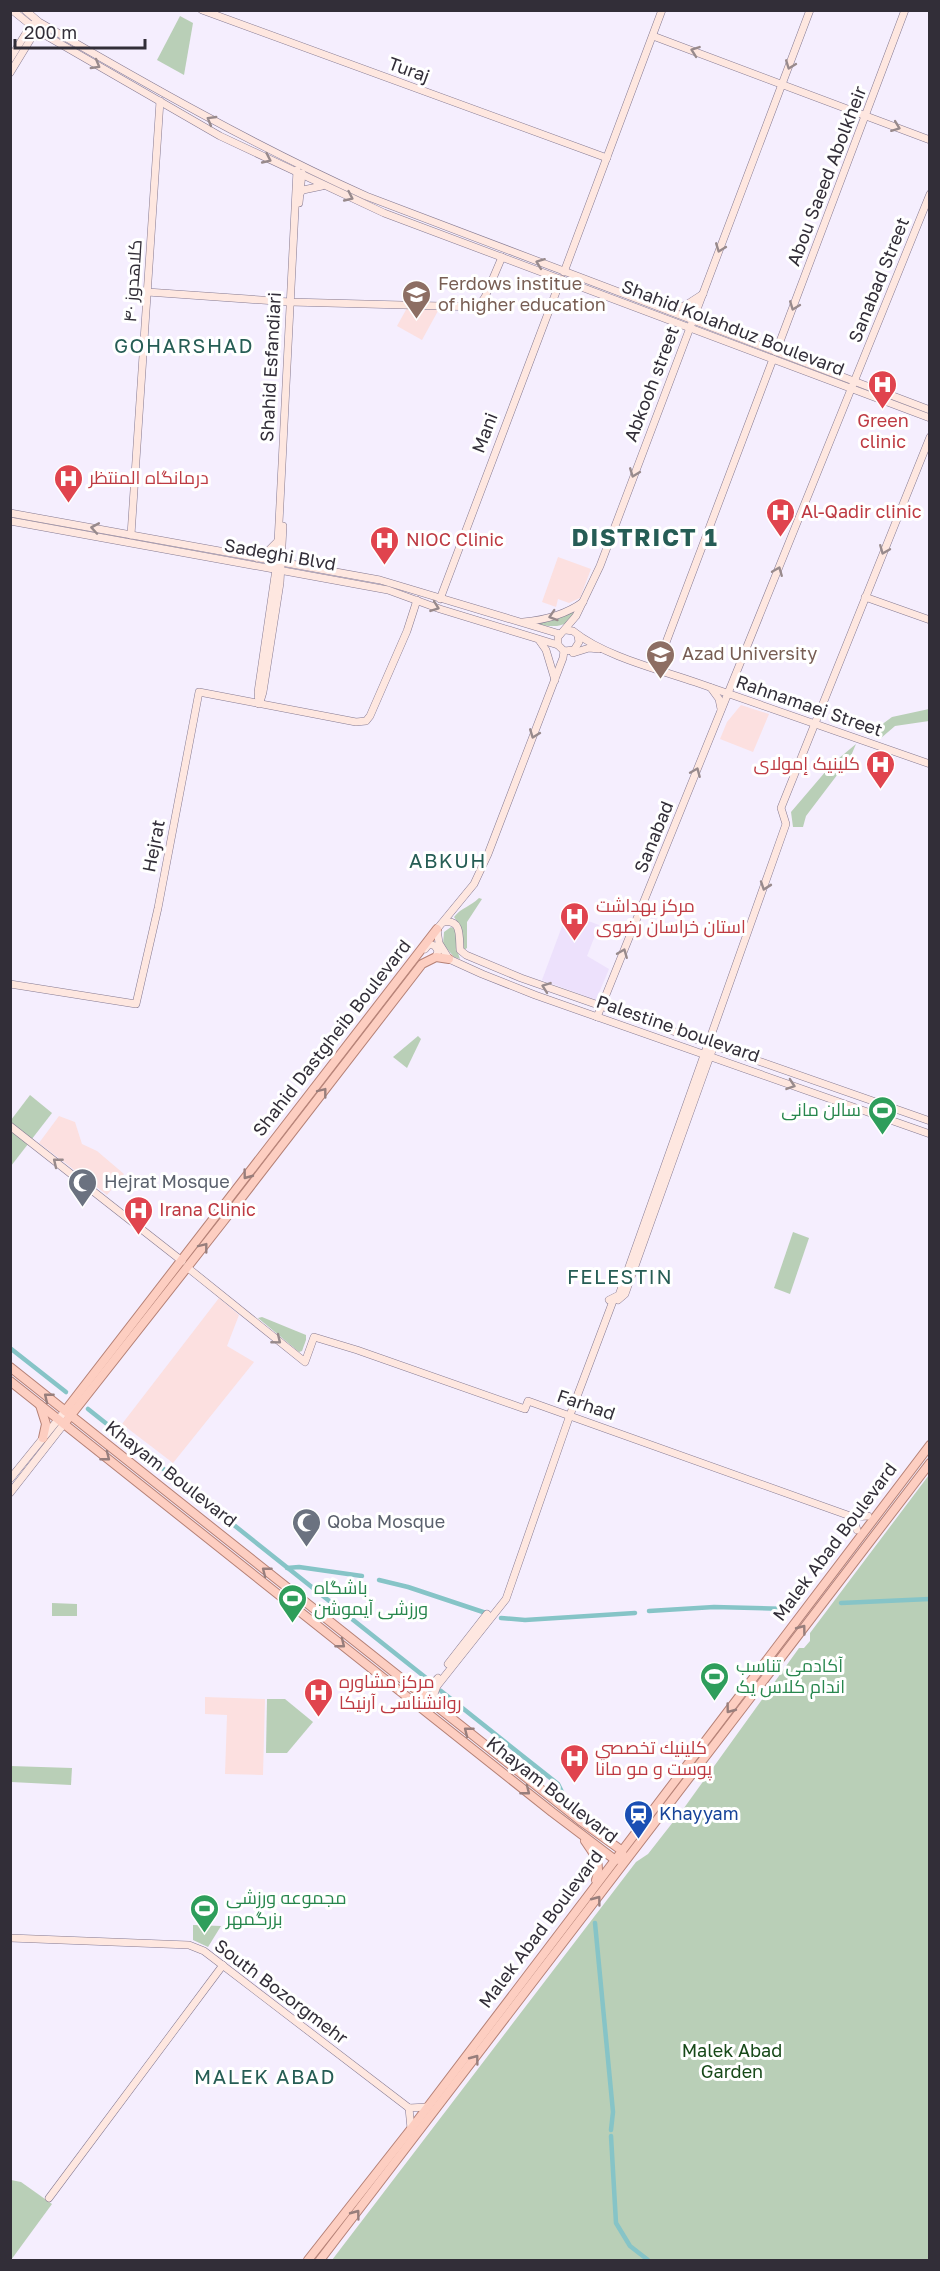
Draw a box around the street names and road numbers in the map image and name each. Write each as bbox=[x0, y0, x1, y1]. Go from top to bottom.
street label: Turaj bbox=[386, 51, 433, 87]
street label: Abou Saeed Abolkheir bbox=[782, 83, 871, 269]
street label: Sanabad Street bbox=[843, 214, 913, 345]
street label: کلاهدوز ۴۰ bbox=[118, 239, 147, 323]
street label: Shahid Kolahduz Boulevard bbox=[619, 274, 848, 380]
street label: Shahid Esfandiari bbox=[255, 291, 285, 442]
street label: Abkooh street bbox=[619, 323, 683, 444]
street label: Mani bbox=[466, 409, 502, 456]
street label: Sadeghi Blvd bbox=[223, 533, 338, 575]
street label: Rahnamaei Street bbox=[733, 670, 886, 740]
street label: Sanabad bbox=[629, 798, 677, 876]
street label: Hejrat bbox=[137, 818, 169, 874]
street label: Shahid Dastgheib Boulevard bbox=[248, 935, 415, 1140]
street label: Palestine boulevard bbox=[594, 990, 763, 1066]
street label: Farhad bbox=[554, 1384, 618, 1424]
street label: Khayam Boulevard bbox=[102, 1415, 242, 1531]
street label: Malek Abad Boulevard bbox=[768, 1458, 901, 1625]
street label: Khayam Boulevard bbox=[483, 1731, 623, 1847]
street label: Malek Abad Boulevard bbox=[474, 1845, 607, 2012]
street label: South Bozorgmehr bbox=[211, 1934, 353, 2048]

